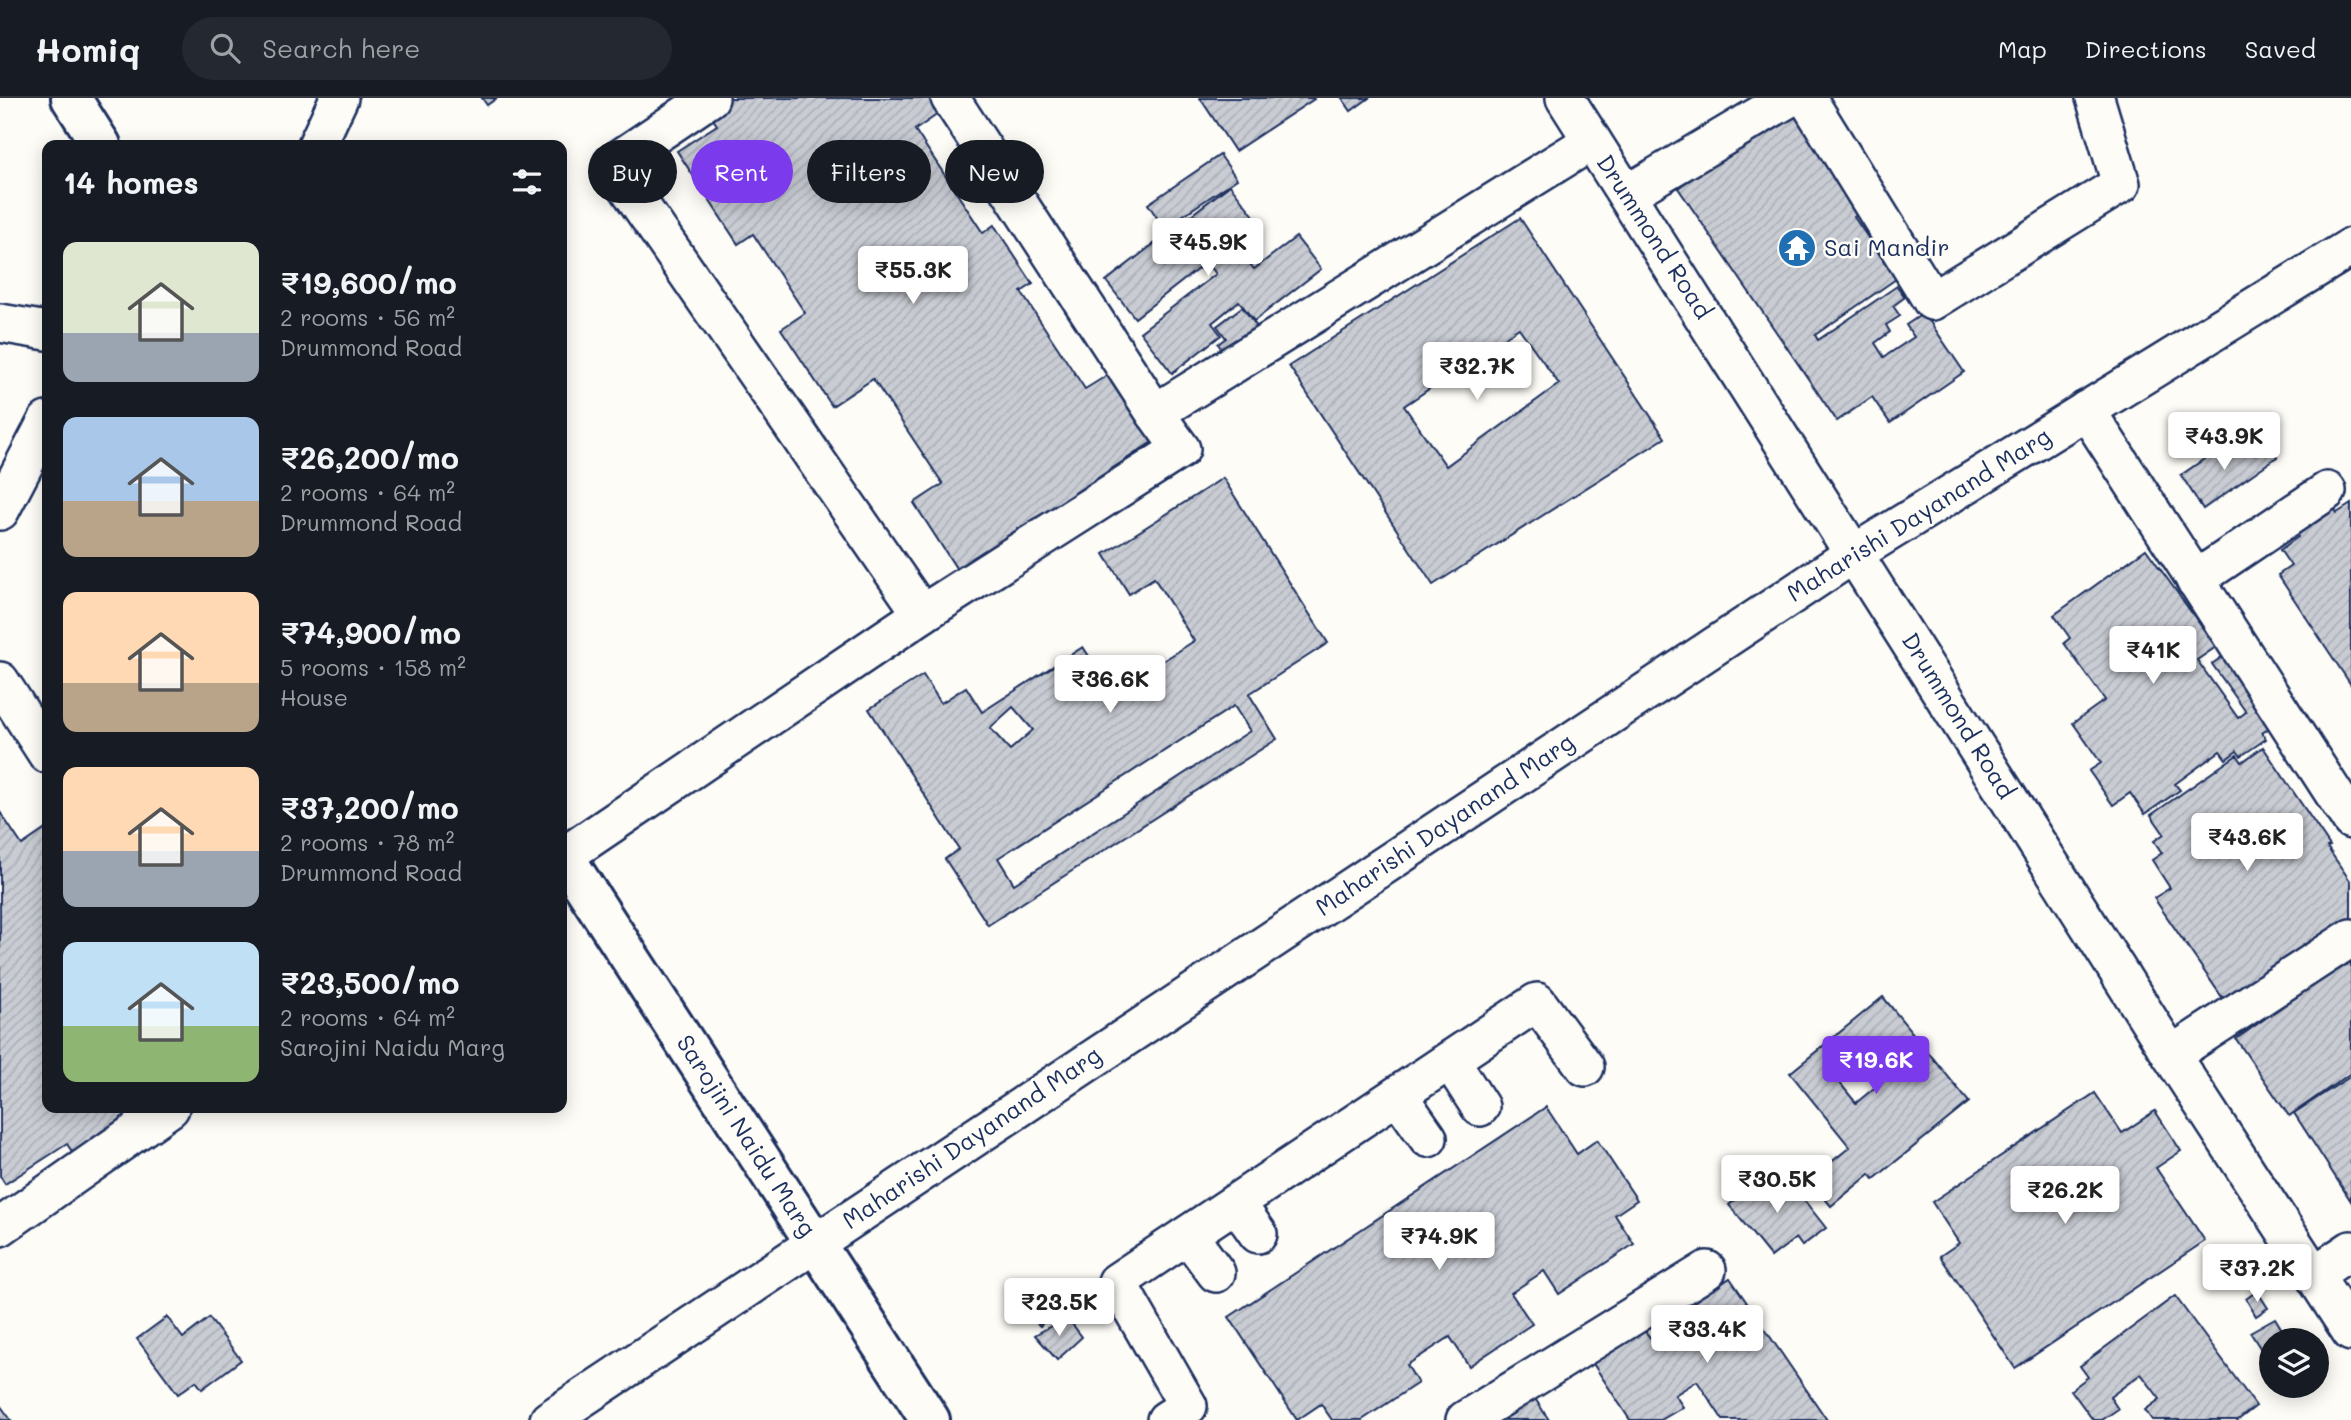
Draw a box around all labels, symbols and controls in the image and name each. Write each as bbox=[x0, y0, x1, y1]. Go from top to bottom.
search box bbox=[182, 17, 672, 80]
text: Homiq bbox=[35, 27, 140, 70]
icon: search bbox=[206, 29, 244, 67]
text: Search here bbox=[262, 31, 420, 65]
text: Map bbox=[1998, 33, 2047, 64]
text: Directions bbox=[2085, 33, 2207, 64]
text: Saved bbox=[2245, 33, 2316, 64]
chip: Buy bbox=[588, 140, 677, 203]
chip: Rent bbox=[691, 140, 793, 203]
chip: Filters bbox=[807, 140, 931, 203]
chip: New bbox=[945, 140, 1044, 203]
street label: Drummond Road bbox=[1590, 148, 1720, 324]
text: 14 homes bbox=[63, 162, 199, 202]
icon: filters bbox=[508, 163, 546, 201]
pin: ₹45.9K bbox=[1151, 218, 1265, 278]
text: ₹45.9K bbox=[1168, 226, 1248, 256]
temple icon: Sai Mandir bbox=[1776, 227, 1818, 269]
place label: Sai Mandir bbox=[1824, 231, 1949, 262]
pin: ₹55.3K bbox=[856, 246, 970, 306]
text: ₹55.3K bbox=[874, 254, 952, 284]
text: ₹19,600/mo bbox=[280, 262, 457, 302]
icon: home bbox=[119, 270, 203, 354]
text: 2 rooms · 56 m² bbox=[280, 302, 455, 332]
text: Drummond Road bbox=[280, 332, 462, 362]
pin: ₹32.7K bbox=[1420, 342, 1534, 402]
text: ₹32.7K bbox=[1439, 350, 1515, 380]
pin: ₹43.9K bbox=[2167, 412, 2281, 472]
street label: Maharishi Dayanand Marg bbox=[1780, 420, 2056, 608]
text: ₹43.9K bbox=[2184, 420, 2264, 450]
text: ₹26,200/mo bbox=[280, 437, 459, 477]
icon: home bbox=[119, 445, 203, 529]
text: 2 rooms · 64 m² bbox=[280, 477, 455, 507]
text: Drummond Road bbox=[280, 507, 462, 537]
text: ₹74,900/mo bbox=[280, 612, 461, 652]
icon: home bbox=[119, 620, 203, 704]
street label: Drummond Road bbox=[1896, 626, 2023, 804]
pin: ₹41K bbox=[2112, 626, 2194, 686]
text: ₹41K bbox=[2125, 634, 2181, 664]
text: 5 rooms · 158 m² bbox=[280, 652, 466, 682]
pin: ₹36.6K bbox=[1053, 656, 1167, 715]
text: ₹36.6K bbox=[1070, 663, 1150, 693]
text: House bbox=[280, 682, 348, 712]
street label: Maharishi Dayanand Marg bbox=[1309, 725, 1580, 922]
text: ₹37,200/mo bbox=[280, 787, 459, 827]
icon: home bbox=[119, 795, 203, 879]
pin: ₹43.6K bbox=[2190, 814, 2304, 873]
text: ₹43.6K bbox=[2207, 821, 2287, 851]
text: 2 rooms · 78 m² bbox=[280, 827, 454, 857]
text: Drummond Road bbox=[280, 857, 462, 887]
text: ₹23,500/mo bbox=[280, 962, 460, 1002]
icon: home bbox=[119, 970, 203, 1054]
text: 2 rooms · 64 m² bbox=[280, 1002, 455, 1032]
street label: Sarojini Naidu Marg bbox=[670, 1028, 824, 1242]
text: Sarojini Naidu Marg bbox=[280, 1032, 505, 1062]
pin: ₹19.6K bbox=[1819, 1037, 1933, 1096]
street label: Maharishi Dayanand Marg bbox=[836, 1038, 1107, 1235]
text: ₹19.6K bbox=[1838, 1044, 1914, 1074]
pin: ₹30.5K bbox=[1720, 1156, 1834, 1215]
text: ₹30.5K bbox=[1737, 1163, 1817, 1193]
pin: ₹26.2K bbox=[2008, 1166, 2122, 1226]
text: ₹26.2K bbox=[2026, 1174, 2104, 1204]
pin: ₹74.9K bbox=[1382, 1212, 1496, 1272]
text: ₹74.9K bbox=[1400, 1220, 1478, 1250]
pin: ₹37.2K bbox=[2200, 1244, 2314, 1304]
text: ₹37.2K bbox=[2219, 1252, 2295, 1282]
pin: ₹23.5K bbox=[1002, 1278, 1116, 1338]
text: ₹23.5K bbox=[1020, 1286, 1098, 1316]
pin: ₹33.4K bbox=[1650, 1306, 1764, 1365]
text: ₹33.4K bbox=[1667, 1313, 1747, 1343]
map controls bbox=[2259, 1328, 2329, 1398]
button: layers bbox=[2259, 1328, 2329, 1398]

